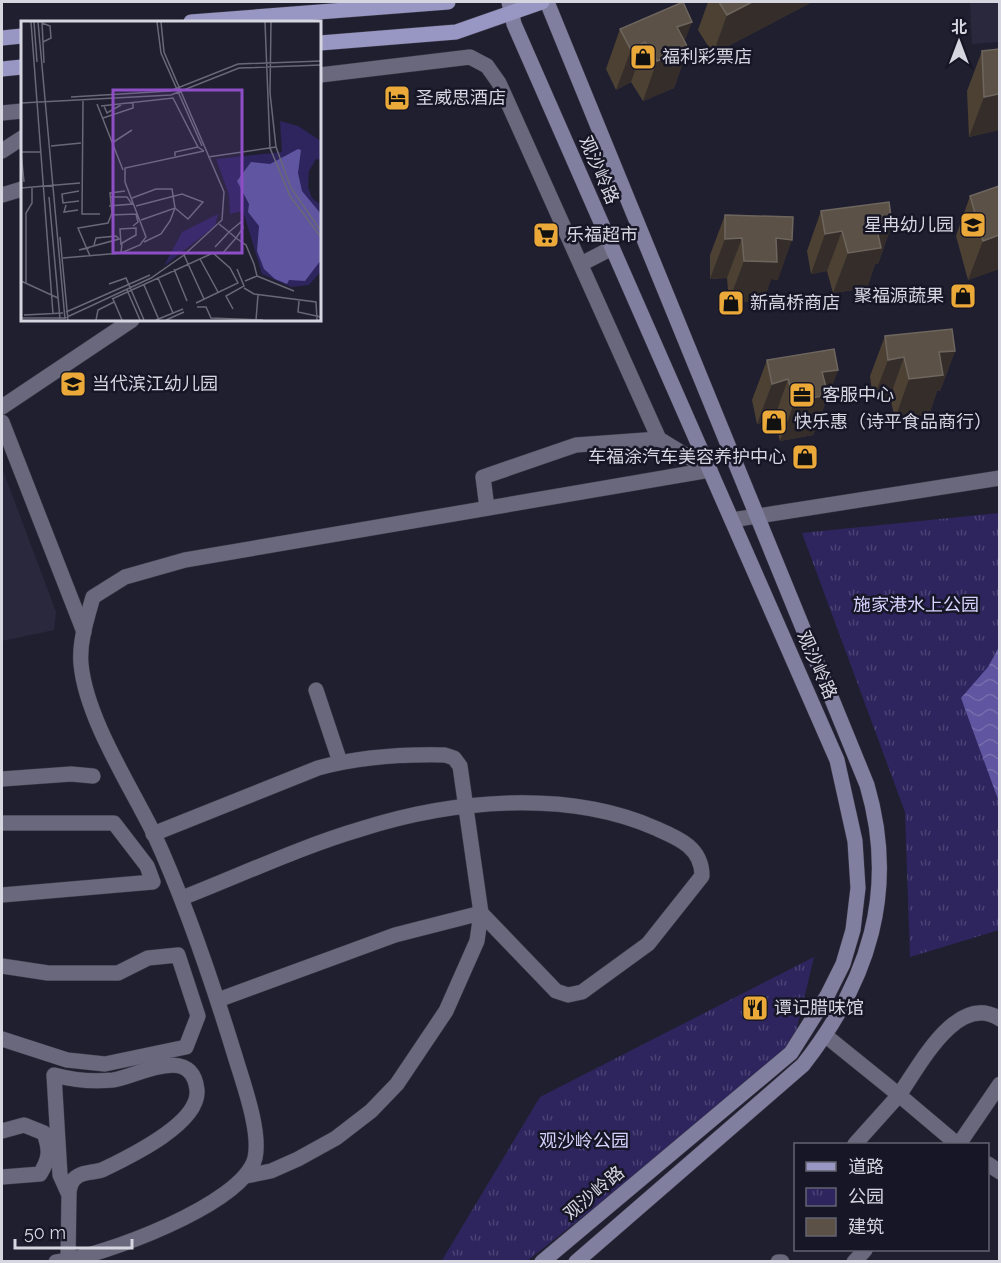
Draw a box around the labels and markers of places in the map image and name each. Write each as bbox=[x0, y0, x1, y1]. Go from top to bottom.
shop icon: 福利彩票店 bbox=[628, 42, 658, 72]
place label: 福利彩票店 bbox=[662, 46, 752, 67]
hotel icon: 圣威思酒店 bbox=[382, 83, 412, 113]
place label: 圣威思酒店 bbox=[416, 87, 506, 108]
school or university icon: 星冉幼儿园 bbox=[958, 210, 988, 240]
place label: 星冉幼儿园 bbox=[864, 214, 954, 235]
supermarket icon: 乐福超市 bbox=[531, 220, 561, 250]
place label: 乐福超市 bbox=[566, 224, 638, 245]
shop icon: 聚福源蔬果 bbox=[948, 281, 978, 311]
place label: 聚福源蔬果 bbox=[854, 285, 944, 306]
shop icon: 新高桥商店 bbox=[716, 288, 746, 318]
place label: 新高桥商店 bbox=[750, 292, 840, 313]
school or university icon: 当代滨江幼儿园 bbox=[58, 369, 88, 399]
place label: 当代滨江幼儿园 bbox=[92, 373, 218, 394]
office icon: 客服中心 bbox=[787, 380, 817, 410]
place label: 客服中心 bbox=[822, 384, 894, 405]
shop icon: 快乐惠（诗平食品商行） bbox=[759, 407, 789, 437]
place label: 快乐惠（诗平食品商行） bbox=[794, 411, 992, 432]
shop icon: 车福涂汽车美容养护中心 bbox=[790, 442, 820, 472]
place label: 车福涂汽车美容养护中心 bbox=[588, 446, 786, 467]
restaurant icon: 谭记腊味馆 bbox=[740, 993, 770, 1023]
place label: 谭记腊味馆 bbox=[774, 997, 864, 1018]

